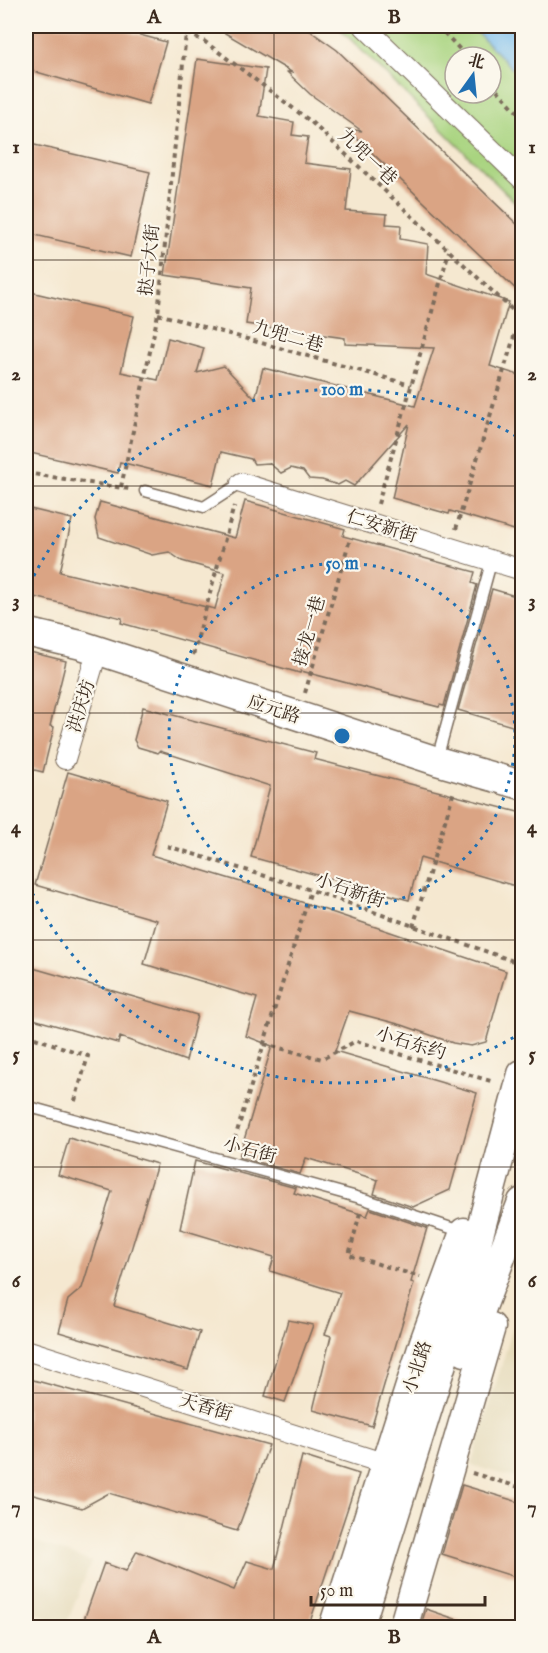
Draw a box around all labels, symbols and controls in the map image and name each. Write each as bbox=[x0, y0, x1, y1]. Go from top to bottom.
text: A bbox=[146, 5, 162, 30]
text: B bbox=[387, 5, 401, 30]
north arrow bbox=[443, 45, 503, 105]
text: 北 bbox=[466, 51, 487, 74]
street label: 九兜一巷 bbox=[333, 125, 401, 191]
text: 1 bbox=[12, 135, 20, 160]
text: 1 bbox=[528, 135, 536, 160]
street label: 挞子大街 bbox=[135, 223, 166, 297]
street label: 九兜二巷 bbox=[250, 316, 325, 358]
text: 2 bbox=[11, 362, 21, 387]
text: 2 bbox=[527, 362, 537, 387]
text: 100 m bbox=[321, 379, 363, 402]
street label: 仁安新街 bbox=[344, 506, 419, 549]
text: 50 m bbox=[325, 553, 359, 576]
text: 3 bbox=[12, 589, 20, 614]
text: 3 bbox=[528, 589, 536, 614]
street label: 接龙一巷 bbox=[289, 594, 331, 669]
street label: 洪庆坊 bbox=[64, 677, 101, 736]
street label: 应元路 bbox=[244, 691, 303, 730]
centre of rings bbox=[332, 726, 352, 746]
text: 4 bbox=[11, 815, 22, 840]
text: 4 bbox=[527, 815, 538, 840]
street label: 小石新街 bbox=[312, 869, 387, 914]
street label: 小石东约 bbox=[373, 1023, 448, 1066]
text: 5 bbox=[12, 1042, 20, 1067]
text: 5 bbox=[528, 1042, 536, 1067]
street label: 小石街 bbox=[221, 1133, 279, 1170]
text: 6 bbox=[12, 1269, 22, 1294]
text: 6 bbox=[528, 1269, 538, 1294]
street label: 小北路 bbox=[399, 1338, 438, 1397]
street label: 天香街 bbox=[176, 1390, 235, 1427]
text: 7 bbox=[11, 1495, 21, 1520]
text: 7 bbox=[527, 1495, 537, 1520]
scale bar bbox=[311, 1569, 485, 1607]
text: 50 m bbox=[320, 1580, 353, 1603]
text: A bbox=[146, 1625, 162, 1650]
text: B bbox=[387, 1625, 401, 1650]

